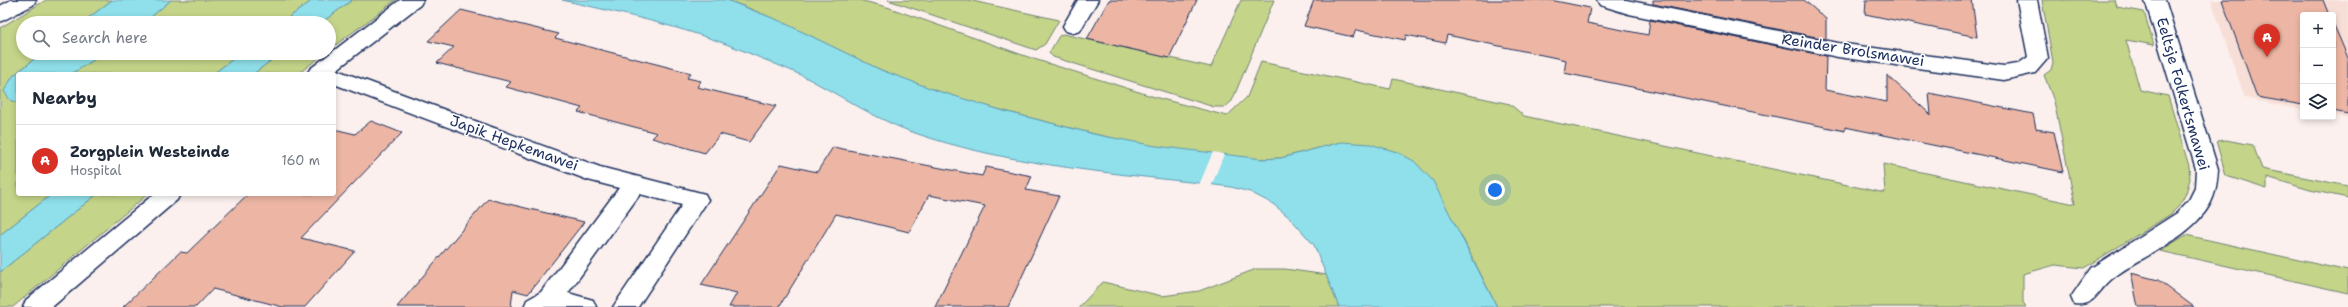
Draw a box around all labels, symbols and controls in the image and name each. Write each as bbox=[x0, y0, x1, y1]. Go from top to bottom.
map controls bbox=[2300, 12, 2336, 120]
button: + bbox=[2300, 12, 2336, 48]
street label: Eeltsje Folkertsmawei bbox=[2152, 15, 2214, 173]
search box bbox=[16, 16, 336, 60]
pin: A bbox=[2254, 24, 2280, 57]
icon: search bbox=[30, 27, 52, 49]
text: Search here bbox=[62, 28, 148, 48]
street label: Reinder Brolsmawei bbox=[1780, 29, 1926, 71]
button: − bbox=[2300, 48, 2336, 84]
button: layers bbox=[2300, 84, 2336, 120]
text: Nearby bbox=[32, 87, 97, 109]
street label: Japik Hepkemawei bbox=[447, 110, 581, 176]
text: Zorgplein Westeinde bbox=[70, 142, 230, 162]
text: A bbox=[40, 152, 50, 169]
text: 160 m bbox=[282, 152, 320, 169]
text: Hospital bbox=[70, 162, 121, 179]
your location bbox=[1485, 180, 1505, 200]

